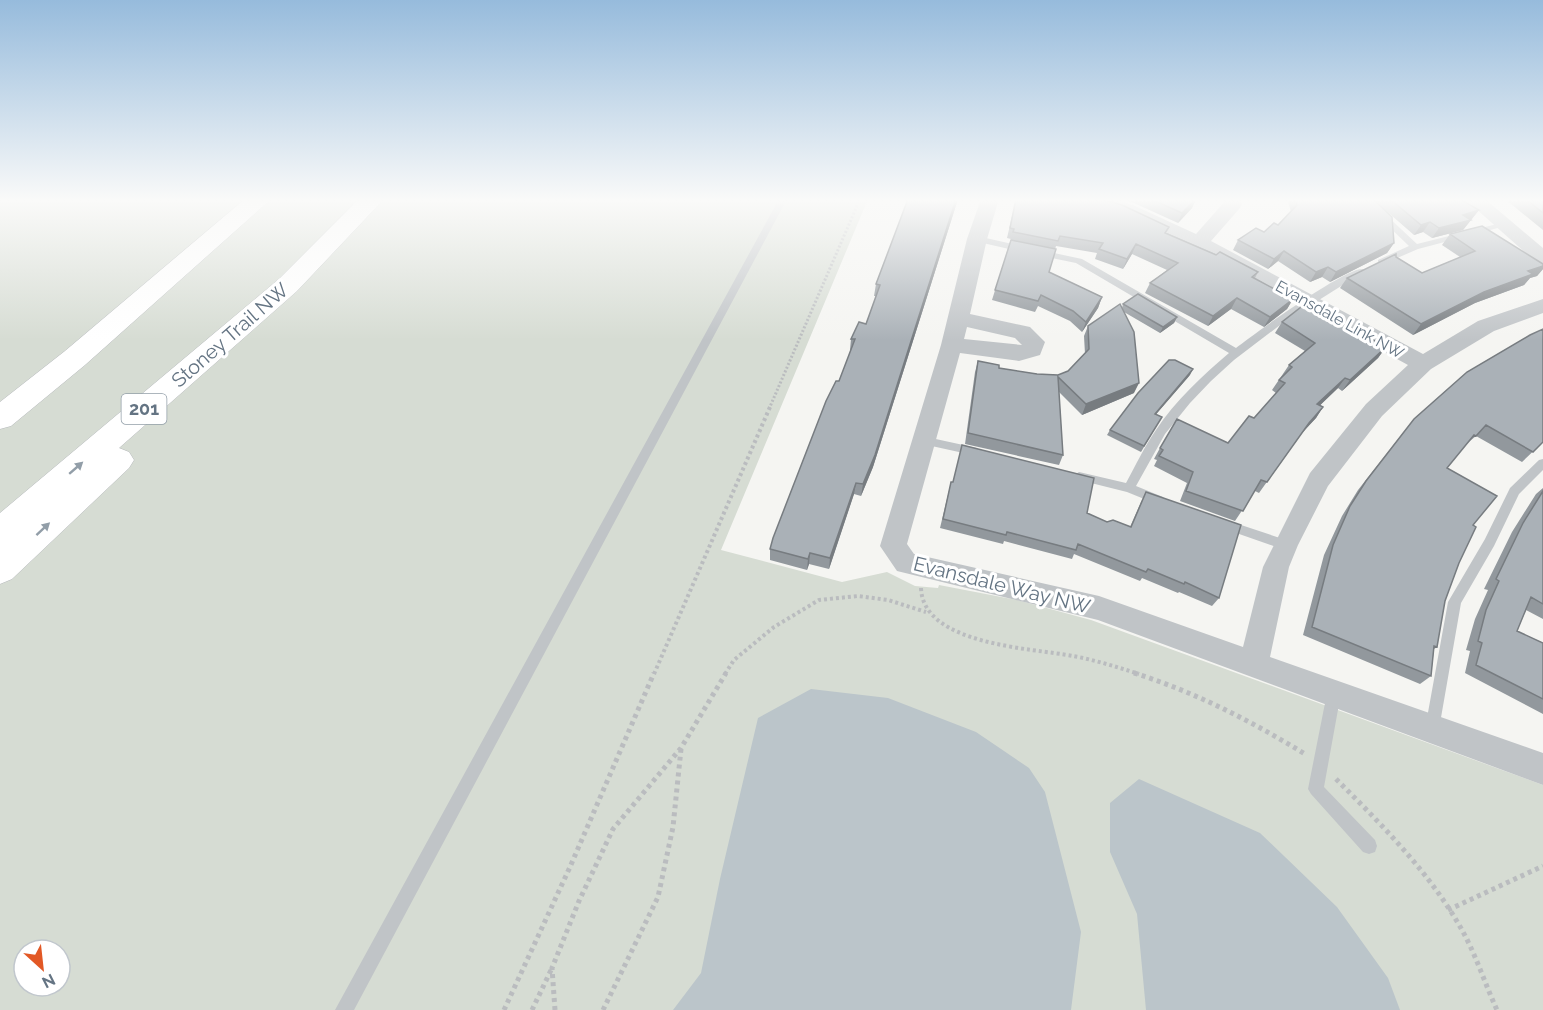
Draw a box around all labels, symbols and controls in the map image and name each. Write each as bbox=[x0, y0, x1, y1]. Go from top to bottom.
street label: Evansdale Link NW bbox=[1272, 276, 1407, 363]
street label: Stoney Trail NW bbox=[167, 278, 293, 392]
road number: 201 bbox=[122, 394, 166, 424]
one-way arrow bbox=[68, 462, 83, 475]
one-way arrow bbox=[35, 523, 50, 536]
street label: Evansdale Way NW bbox=[911, 551, 1093, 619]
north arrow bbox=[12, 938, 72, 998]
text: N bbox=[39, 970, 58, 992]

